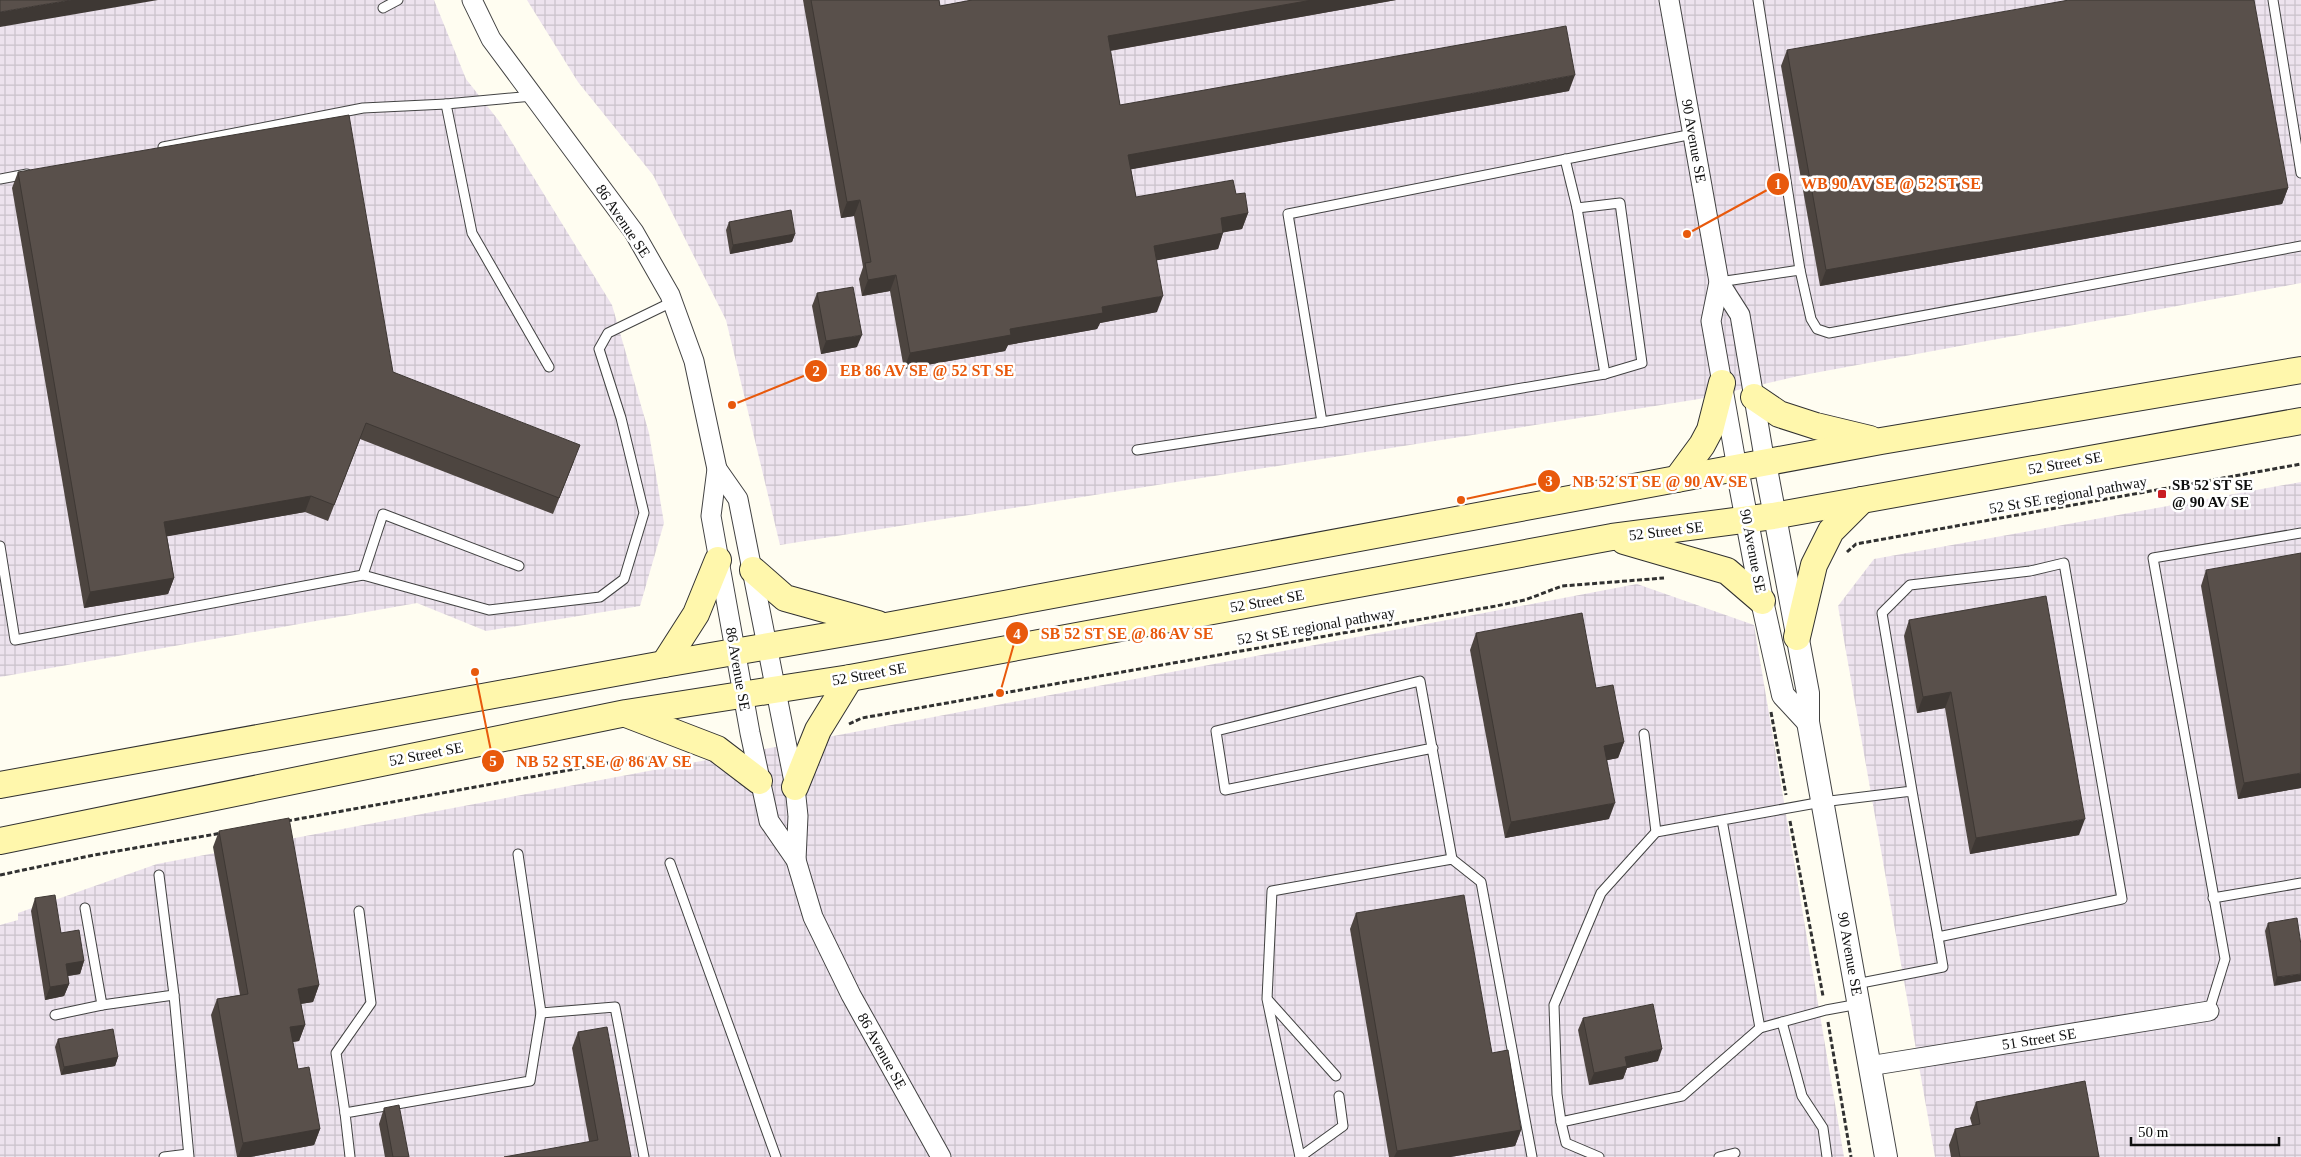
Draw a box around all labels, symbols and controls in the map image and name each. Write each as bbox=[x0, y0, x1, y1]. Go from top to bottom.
street label: 90 Avenue SE bbox=[1679, 98, 1709, 184]
callout: WB 90 AV SE @ 52 ST SE bbox=[1765, 168, 1991, 199]
text: WB 90 AV SE @ 52 ST SE bbox=[1801, 175, 1981, 193]
text: 1 bbox=[1774, 176, 1782, 192]
street label: 86 Avenue SE bbox=[593, 181, 653, 261]
callout: EB 86 AV SE @ 52 ST SE bbox=[804, 355, 1025, 386]
text: EB 86 AV SE @ 52 ST SE bbox=[840, 362, 1014, 380]
text: 2 bbox=[812, 363, 820, 379]
street label: 52 Street SE bbox=[2027, 449, 2103, 477]
callout: NB 52 ST SE @ 90 AV SE bbox=[1536, 465, 1758, 496]
text: 3 bbox=[1545, 473, 1553, 489]
text: NB 52 ST SE @ 90 AV SE bbox=[1572, 473, 1748, 491]
street label: 52 St SE regional pathway bbox=[1988, 473, 2149, 517]
place label: SB 52 ST SE @ 90 AV SE bbox=[2172, 477, 2253, 510]
marker: SB 52 ST SE @ 90 AV SE bbox=[2156, 488, 2168, 500]
street label: 90 Avenue SE bbox=[1737, 508, 1769, 594]
street label: 52 Street SE bbox=[1628, 518, 1704, 544]
street label: 52 Street SE bbox=[1229, 587, 1305, 615]
street label: 52 St SE regional pathway bbox=[1236, 604, 1397, 648]
callout: SB 52 ST SE @ 86 AV SE bbox=[1005, 618, 1224, 649]
text: SB 52 ST SE @ 86 AV SE bbox=[1041, 625, 1213, 643]
street label: 86 Avenue SE bbox=[723, 626, 753, 712]
text: 4 bbox=[1013, 626, 1021, 642]
street label: 52 Street SE bbox=[831, 660, 907, 688]
street label: 52 Street SE bbox=[388, 739, 464, 769]
callout: NB 52 ST SE @ 86 AV SE bbox=[481, 746, 703, 777]
text: 5 bbox=[489, 753, 497, 769]
text: NB 52 ST SE @ 86 AV SE bbox=[516, 753, 692, 771]
street label: 90 Avenue SE bbox=[1835, 911, 1865, 997]
street label: 86 Avenue SE bbox=[854, 1010, 910, 1092]
street label: 51 Street SE bbox=[2001, 1025, 2077, 1053]
scale bar bbox=[2131, 1114, 2278, 1146]
text: 50 m bbox=[2138, 1124, 2169, 1140]

